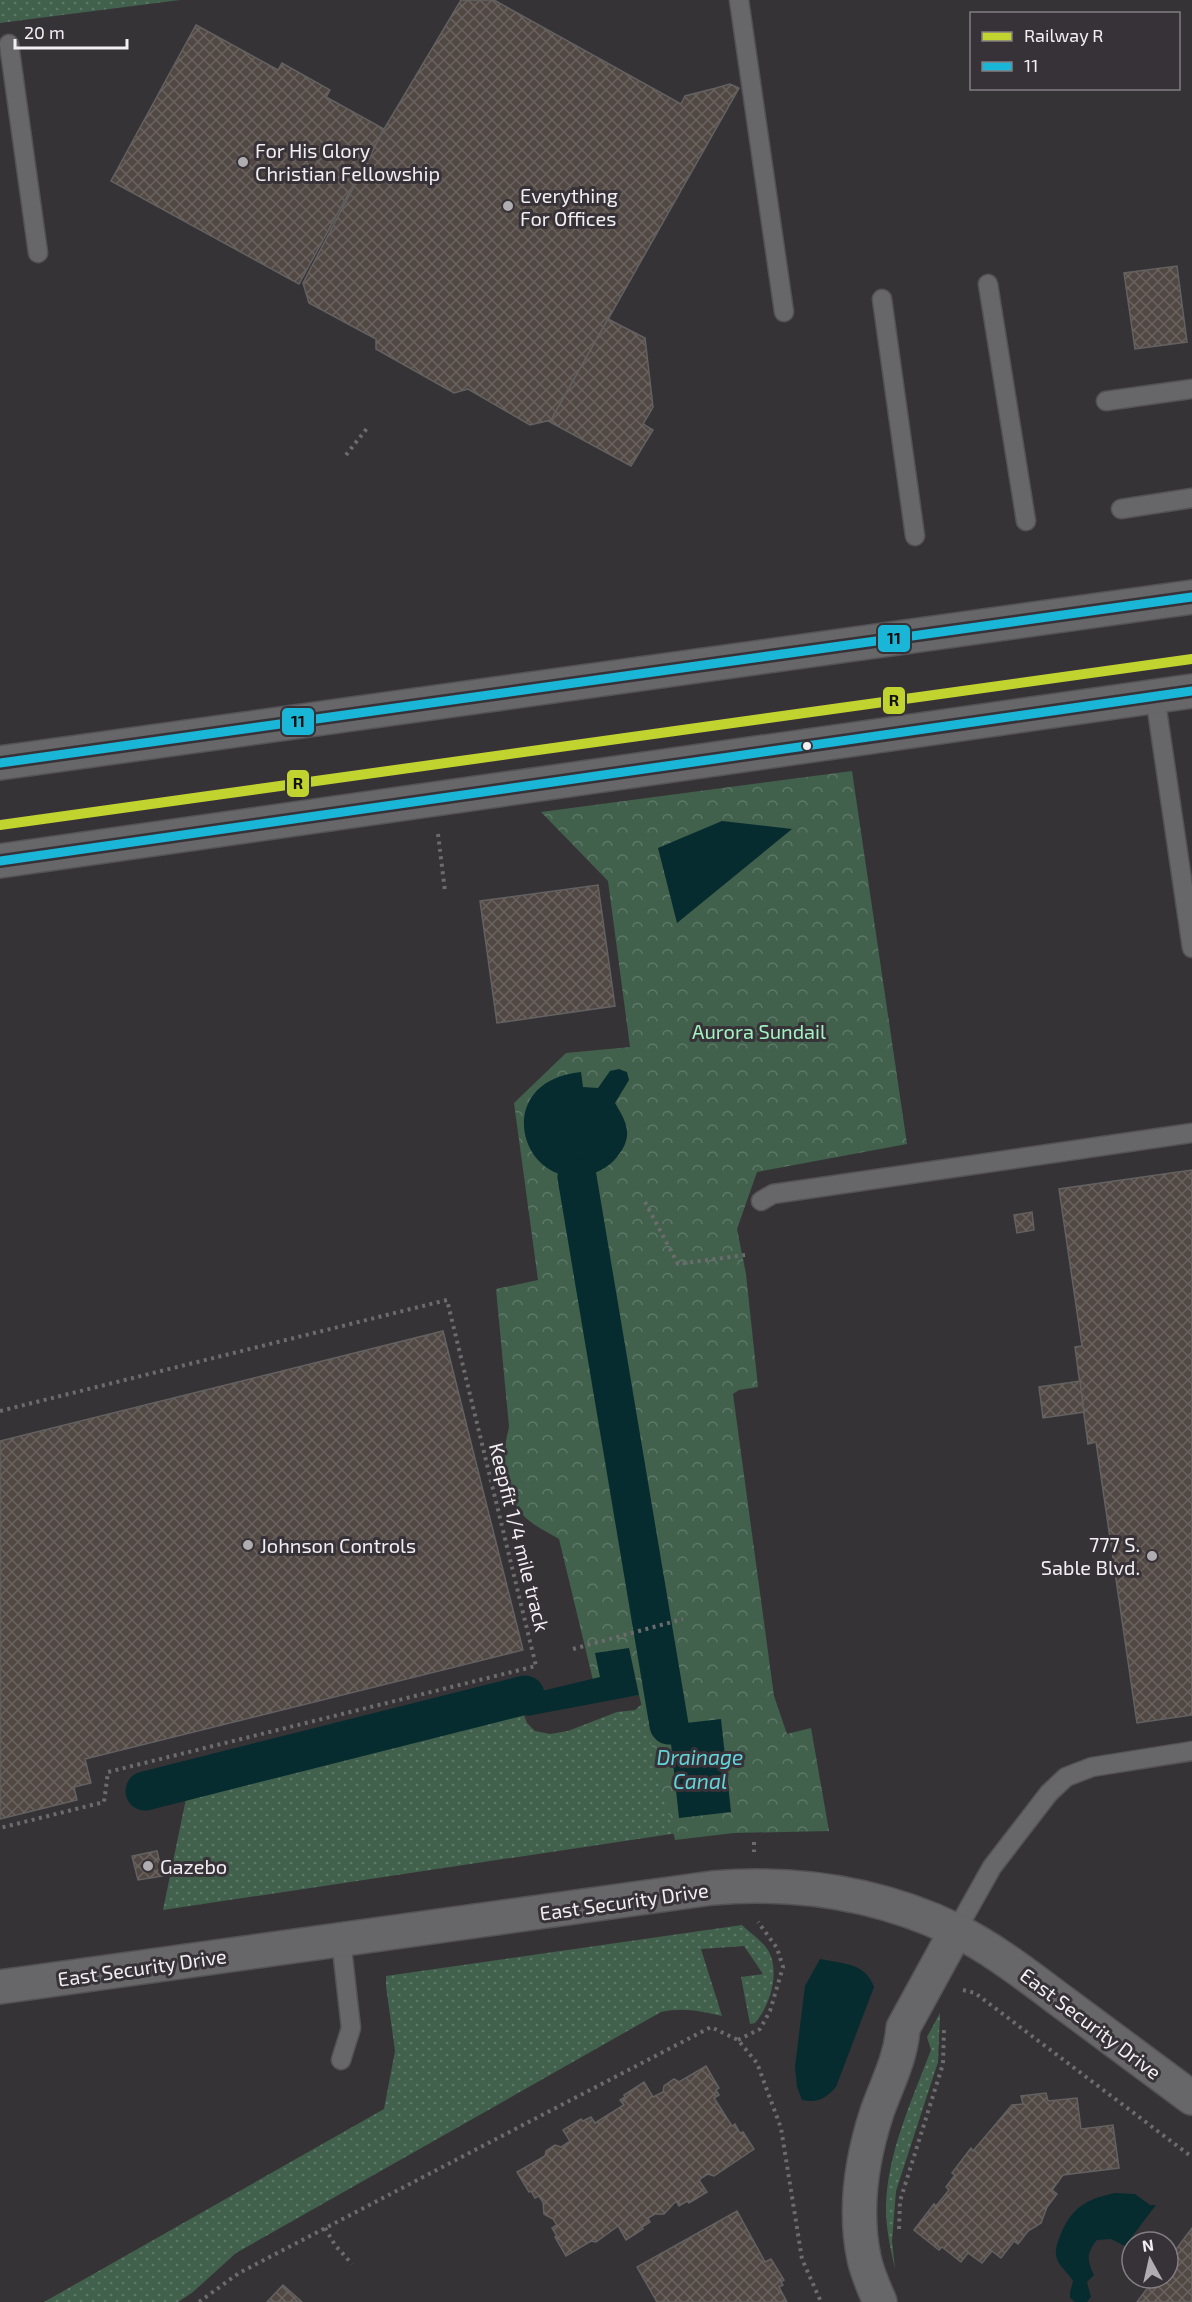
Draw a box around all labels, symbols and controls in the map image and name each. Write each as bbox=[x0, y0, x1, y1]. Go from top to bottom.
scale bar bbox=[15, 12, 128, 50]
legend bbox=[970, 12, 1180, 90]
text: 20 m bbox=[24, 21, 65, 43]
text: Railway R bbox=[1024, 24, 1104, 46]
text: 11 bbox=[1024, 54, 1038, 76]
place label: For His Glory Christian Fellowship bbox=[255, 138, 440, 185]
marker: For His Glory Christian Fellowship bbox=[236, 155, 250, 169]
place label: Everything For Offices bbox=[520, 183, 618, 230]
marker: Everything For Offices bbox=[501, 199, 515, 213]
line badge: 11 bbox=[877, 624, 911, 653]
text: 11 bbox=[887, 628, 901, 647]
line badge: R bbox=[882, 686, 906, 715]
text: R bbox=[889, 690, 899, 709]
line badge: 11 bbox=[281, 707, 315, 736]
text: 11 bbox=[291, 711, 305, 730]
unlabelled marker bbox=[801, 740, 813, 752]
line badge: R bbox=[286, 769, 310, 798]
text: R bbox=[293, 773, 303, 792]
park label: Aurora Sundail bbox=[692, 1019, 826, 1043]
street label: Keepfit 1/4 mile track bbox=[485, 1440, 555, 1634]
place label: 777 S. Sable Blvd. bbox=[1041, 1532, 1140, 1579]
place label: Johnson Controls bbox=[260, 1533, 416, 1557]
marker: Johnson Controls bbox=[241, 1538, 255, 1552]
marker: 777 S. Sable Blvd. bbox=[1145, 1549, 1159, 1563]
water label: Drainage Canal bbox=[657, 1744, 743, 1793]
place label: Gazebo bbox=[160, 1854, 227, 1878]
marker: Gazebo bbox=[141, 1859, 155, 1873]
street label: East Security Drive bbox=[538, 1877, 710, 1925]
street label: East Security Drive bbox=[56, 1943, 228, 1991]
street label: East Security Drive bbox=[1016, 1962, 1166, 2084]
north arrow bbox=[1120, 2230, 1180, 2290]
text: N bbox=[1141, 2234, 1155, 2255]

